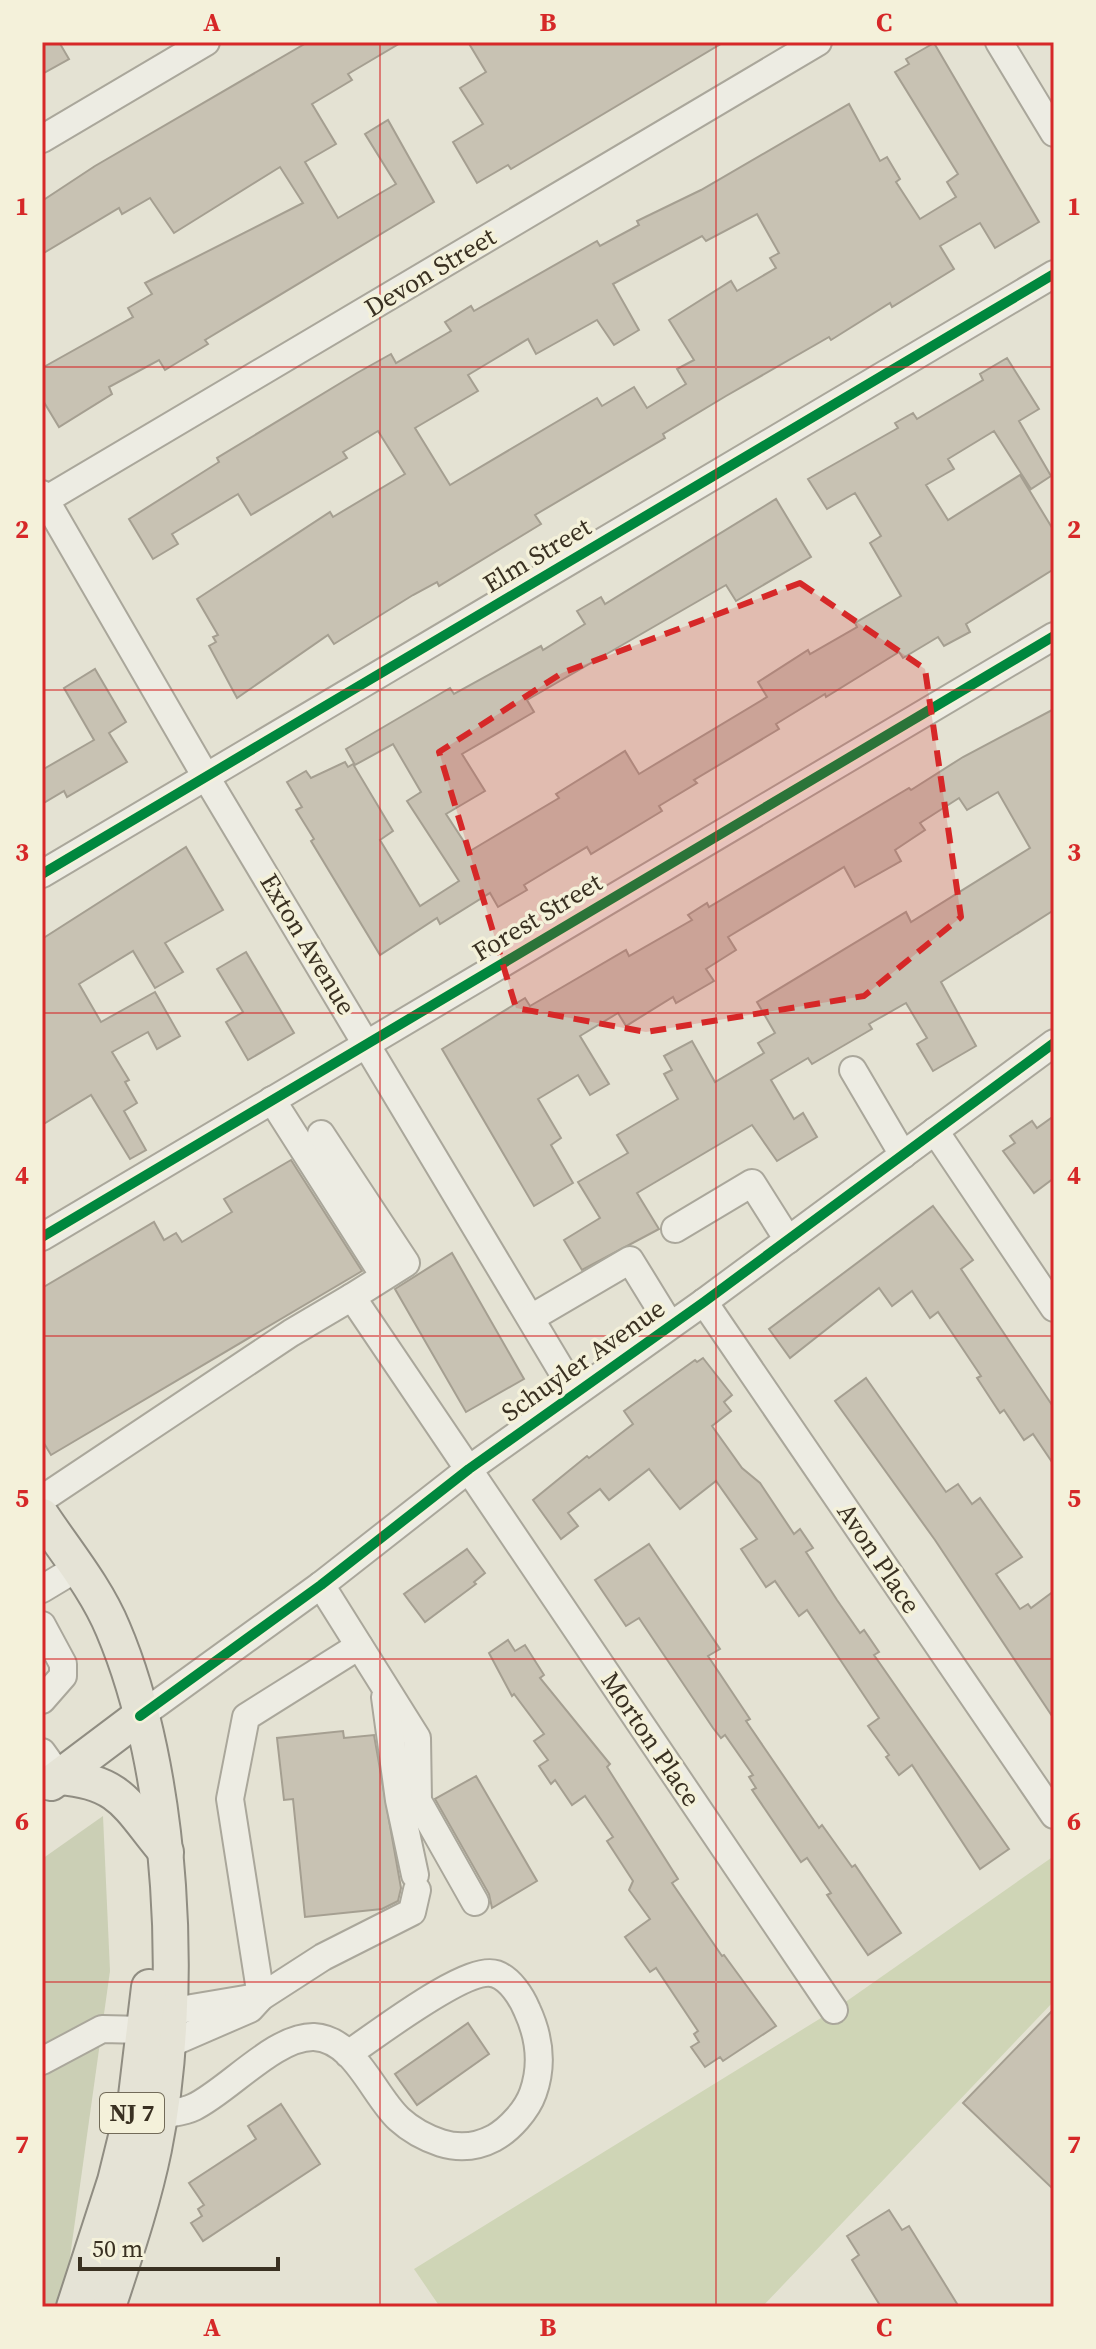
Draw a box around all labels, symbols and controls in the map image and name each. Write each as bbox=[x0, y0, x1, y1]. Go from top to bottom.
text: A bbox=[203, 4, 221, 40]
text: B bbox=[540, 4, 557, 40]
text: C bbox=[876, 4, 892, 40]
text: 1 bbox=[15, 188, 29, 224]
text: 1 bbox=[1067, 188, 1081, 224]
street label: Devon Street bbox=[358, 218, 503, 325]
street label: Elm Street bbox=[476, 508, 598, 601]
text: 2 bbox=[15, 511, 29, 547]
text: 2 bbox=[1067, 511, 1081, 547]
text: 3 bbox=[15, 834, 29, 870]
text: 3 bbox=[1067, 834, 1081, 870]
street label: Forest Street bbox=[465, 864, 609, 970]
street label: Exton Avenue bbox=[252, 866, 364, 1022]
text: 4 bbox=[15, 1157, 29, 1193]
text: 4 bbox=[1067, 1157, 1081, 1193]
street label: Schuyler Avenue bbox=[494, 1290, 672, 1430]
text: 5 bbox=[15, 1480, 29, 1516]
text: 5 bbox=[1067, 1480, 1081, 1516]
street label: Avon Place bbox=[829, 1496, 929, 1620]
street label: Morton Place bbox=[593, 1665, 709, 1813]
text: 6 bbox=[15, 1803, 29, 1839]
text: 6 bbox=[1067, 1803, 1081, 1839]
road number: NJ 7 bbox=[100, 2093, 164, 2133]
text: 7 bbox=[15, 2126, 29, 2162]
text: 7 bbox=[1067, 2126, 1081, 2162]
scale bar bbox=[80, 2221, 278, 2271]
text: 50 m bbox=[92, 2232, 143, 2265]
text: A bbox=[203, 2309, 221, 2345]
text: B bbox=[540, 2309, 557, 2345]
text: C bbox=[876, 2309, 892, 2345]

